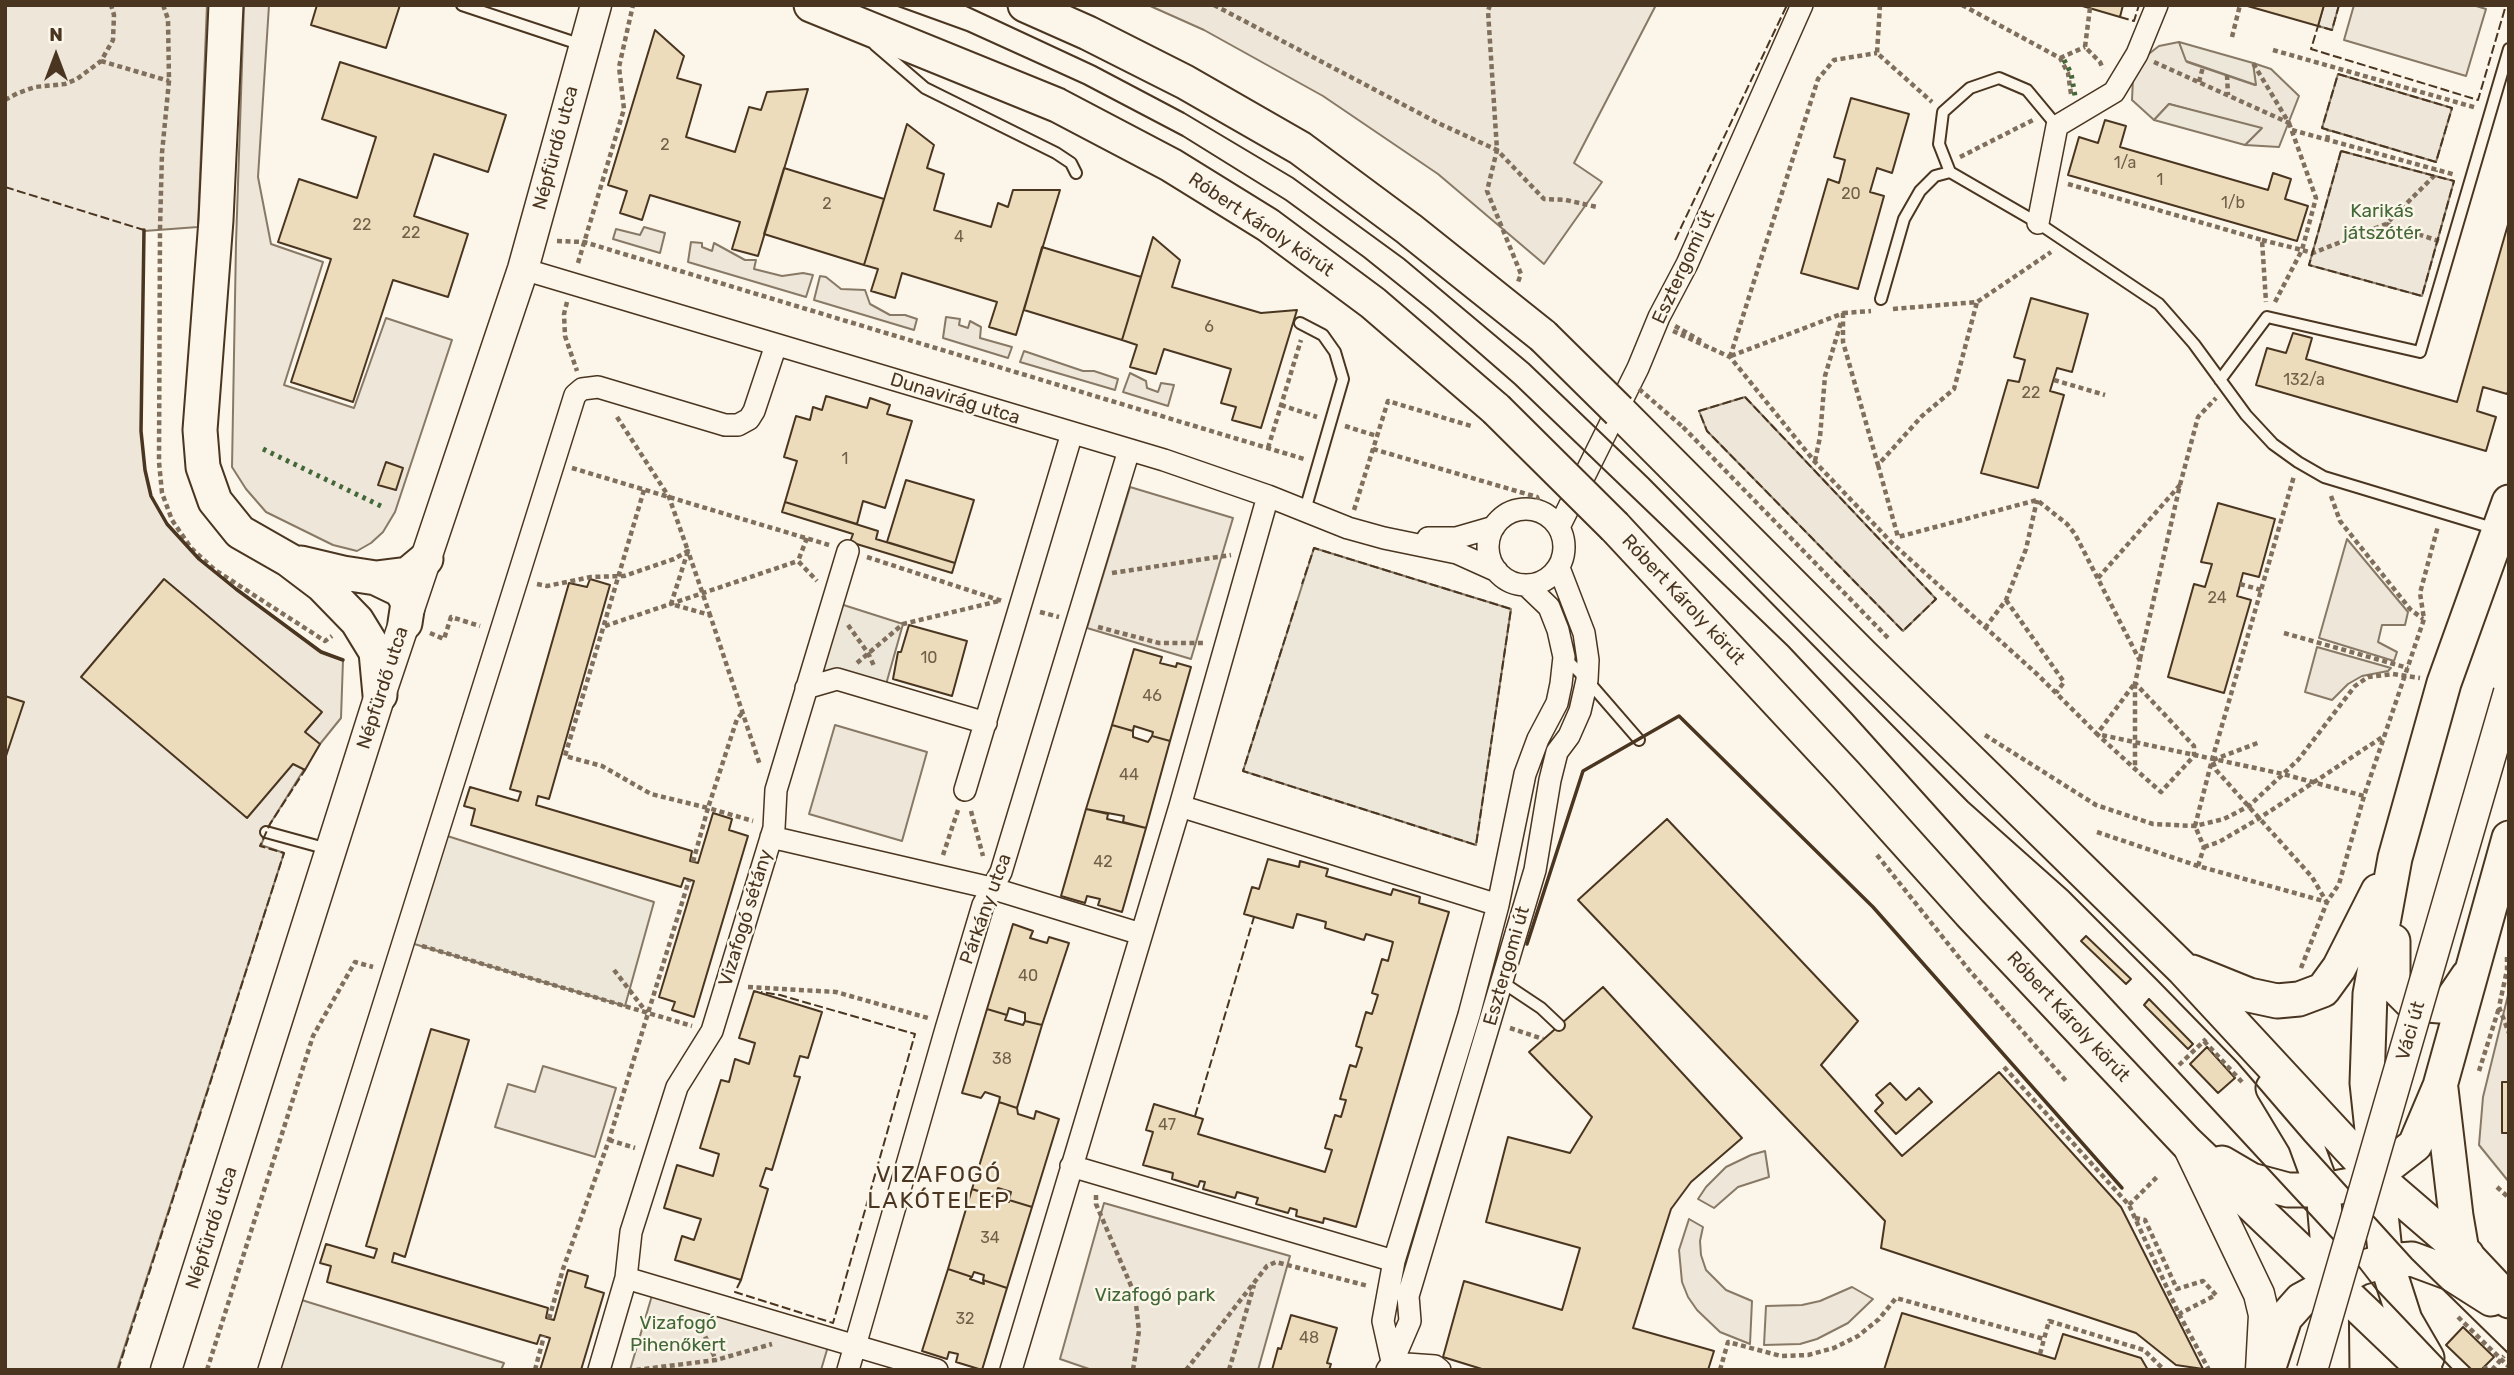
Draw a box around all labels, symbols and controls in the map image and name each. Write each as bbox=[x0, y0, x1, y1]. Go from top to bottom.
north arrow bbox=[21, 21, 91, 91]
text: N bbox=[49, 23, 63, 46]
street label: Népfürdő utca bbox=[528, 83, 584, 213]
house number: 2 bbox=[660, 135, 670, 155]
house number: 1/a bbox=[2114, 153, 2136, 173]
street label: Róbert Károly körút bbox=[1184, 168, 1338, 282]
house number: 1 bbox=[2157, 170, 2163, 190]
house number: 20 bbox=[1841, 184, 1861, 204]
house number: 1/b bbox=[2221, 193, 2245, 213]
house number: 2 bbox=[822, 194, 832, 214]
park label: Karikás játszótér bbox=[2343, 201, 2421, 245]
street label: Esztergomi út bbox=[1648, 206, 1720, 328]
house number: 22 bbox=[353, 215, 371, 235]
house number: 22 bbox=[402, 223, 420, 243]
house number: 4 bbox=[954, 227, 964, 247]
house number: 6 bbox=[1204, 317, 1214, 337]
street label: Dunavirág utca bbox=[887, 368, 1023, 430]
house number: 132/a bbox=[2283, 370, 2325, 390]
house number: 22 bbox=[2022, 383, 2040, 403]
house number: 1 bbox=[842, 449, 848, 469]
street label: Róbert Károly körút bbox=[1617, 530, 1749, 670]
house number: 24 bbox=[2207, 588, 2227, 608]
street label: Népfürdő utca bbox=[352, 624, 414, 752]
house number: 10 bbox=[920, 648, 938, 668]
house number: 46 bbox=[1142, 686, 1162, 706]
house number: 44 bbox=[1119, 765, 1139, 785]
street label: Vizafogó sétány bbox=[714, 847, 778, 989]
street label: Párkány utca bbox=[955, 851, 1017, 967]
house number: 42 bbox=[1093, 852, 1113, 872]
street label: Esztergomi út bbox=[1479, 904, 1535, 1028]
street label: Róbert Károly körút bbox=[2002, 947, 2134, 1087]
house number: 40 bbox=[1018, 966, 1038, 986]
street label: Váci út bbox=[2392, 999, 2430, 1063]
house number: 38 bbox=[992, 1049, 1012, 1069]
house number: 47 bbox=[1158, 1115, 1176, 1135]
district label: VIZAFOGÓ LAKÓTELEP bbox=[868, 1161, 1010, 1215]
street label: Népfürdő utca bbox=[181, 1164, 243, 1292]
house number: 34 bbox=[980, 1228, 1000, 1248]
park label: Vizafogó park bbox=[1095, 1285, 1215, 1307]
house number: 32 bbox=[955, 1309, 975, 1329]
park label: Vizafogó Pihenőkert bbox=[630, 1313, 726, 1357]
house number: 48 bbox=[1299, 1328, 1319, 1348]

